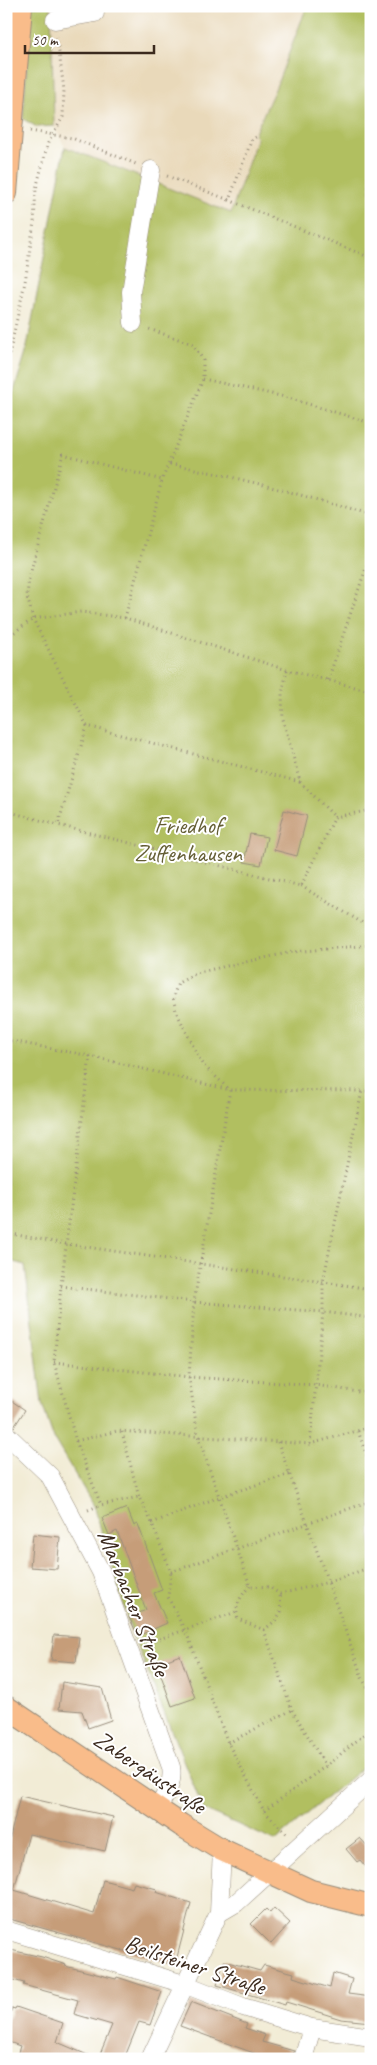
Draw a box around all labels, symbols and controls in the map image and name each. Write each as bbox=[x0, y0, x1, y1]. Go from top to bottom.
scale bar bbox=[25, 22, 154, 54]
text: 50 m bbox=[32, 31, 59, 50]
park label: Friedhof Zuffenhausen bbox=[134, 810, 243, 868]
street label: Marbacher Straße bbox=[91, 1526, 178, 1682]
street label: Zabergäustraße bbox=[88, 1723, 214, 1822]
street label: Beilsteiner Straße bbox=[121, 1928, 271, 2002]

